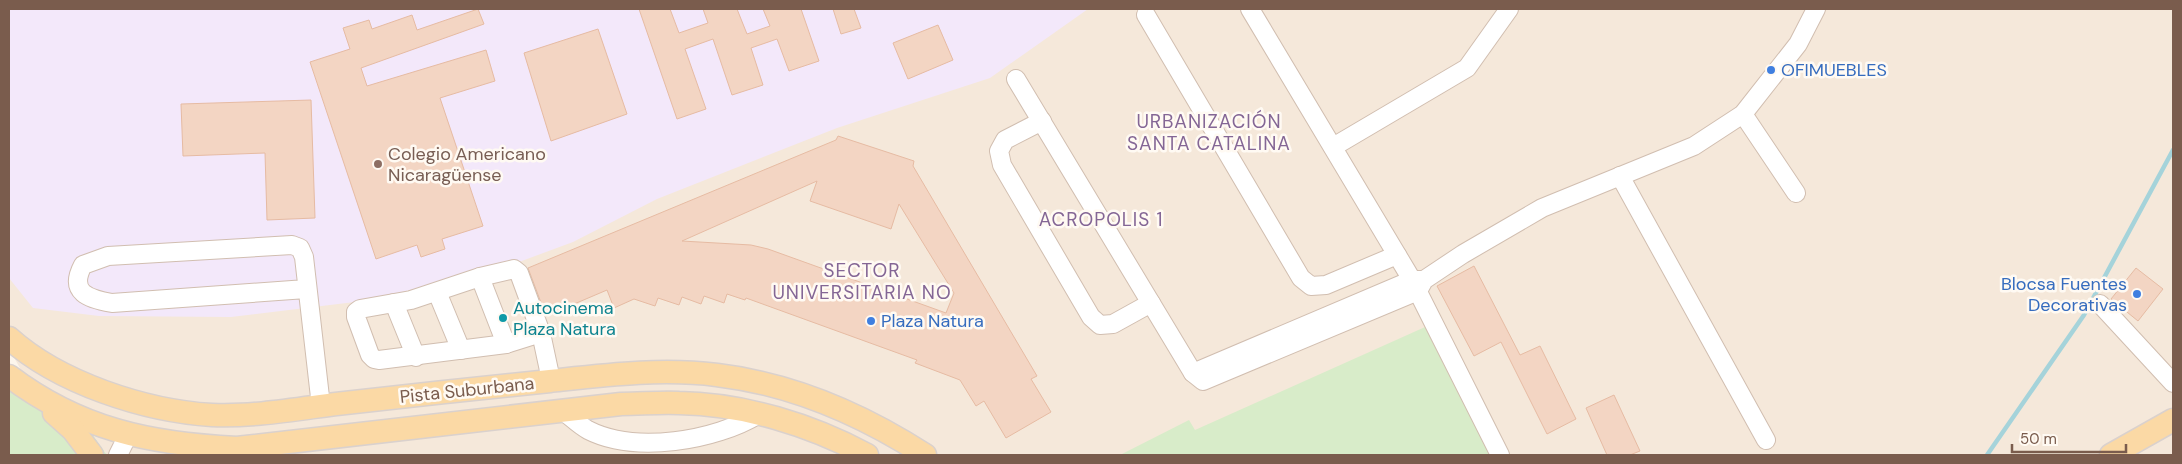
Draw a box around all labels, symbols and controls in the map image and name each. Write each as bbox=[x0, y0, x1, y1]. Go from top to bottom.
place label: OFIMUEBLES bbox=[1781, 58, 1887, 82]
marker: OFIMUEBLES bbox=[1765, 64, 1777, 76]
district label: URBANIZACIÓN SANTA CATALINA bbox=[1127, 109, 1291, 156]
place label: Colegio Americano Nicaragüense bbox=[388, 142, 546, 187]
marker: Colegio Americano Nicaragüense bbox=[372, 158, 384, 170]
district label: ACROPOLIS 1 bbox=[1039, 207, 1163, 232]
district label: SECTOR UNIVERSITARIA NO bbox=[772, 258, 952, 305]
place label: Blocsa Fuentes Decorativas bbox=[2001, 272, 2127, 317]
marker: Blocsa Fuentes Decorativas bbox=[2131, 288, 2143, 300]
place label: Autocinema Plaza Natura bbox=[513, 296, 616, 341]
place label: Plaza Natura bbox=[881, 309, 984, 333]
marker: Autocinema Plaza Natura bbox=[497, 312, 509, 324]
marker: Plaza Natura bbox=[865, 315, 877, 327]
street label: Pista Suburbana bbox=[399, 371, 535, 409]
scale bar bbox=[2012, 422, 2126, 454]
text: 50 m bbox=[2020, 429, 2057, 449]

